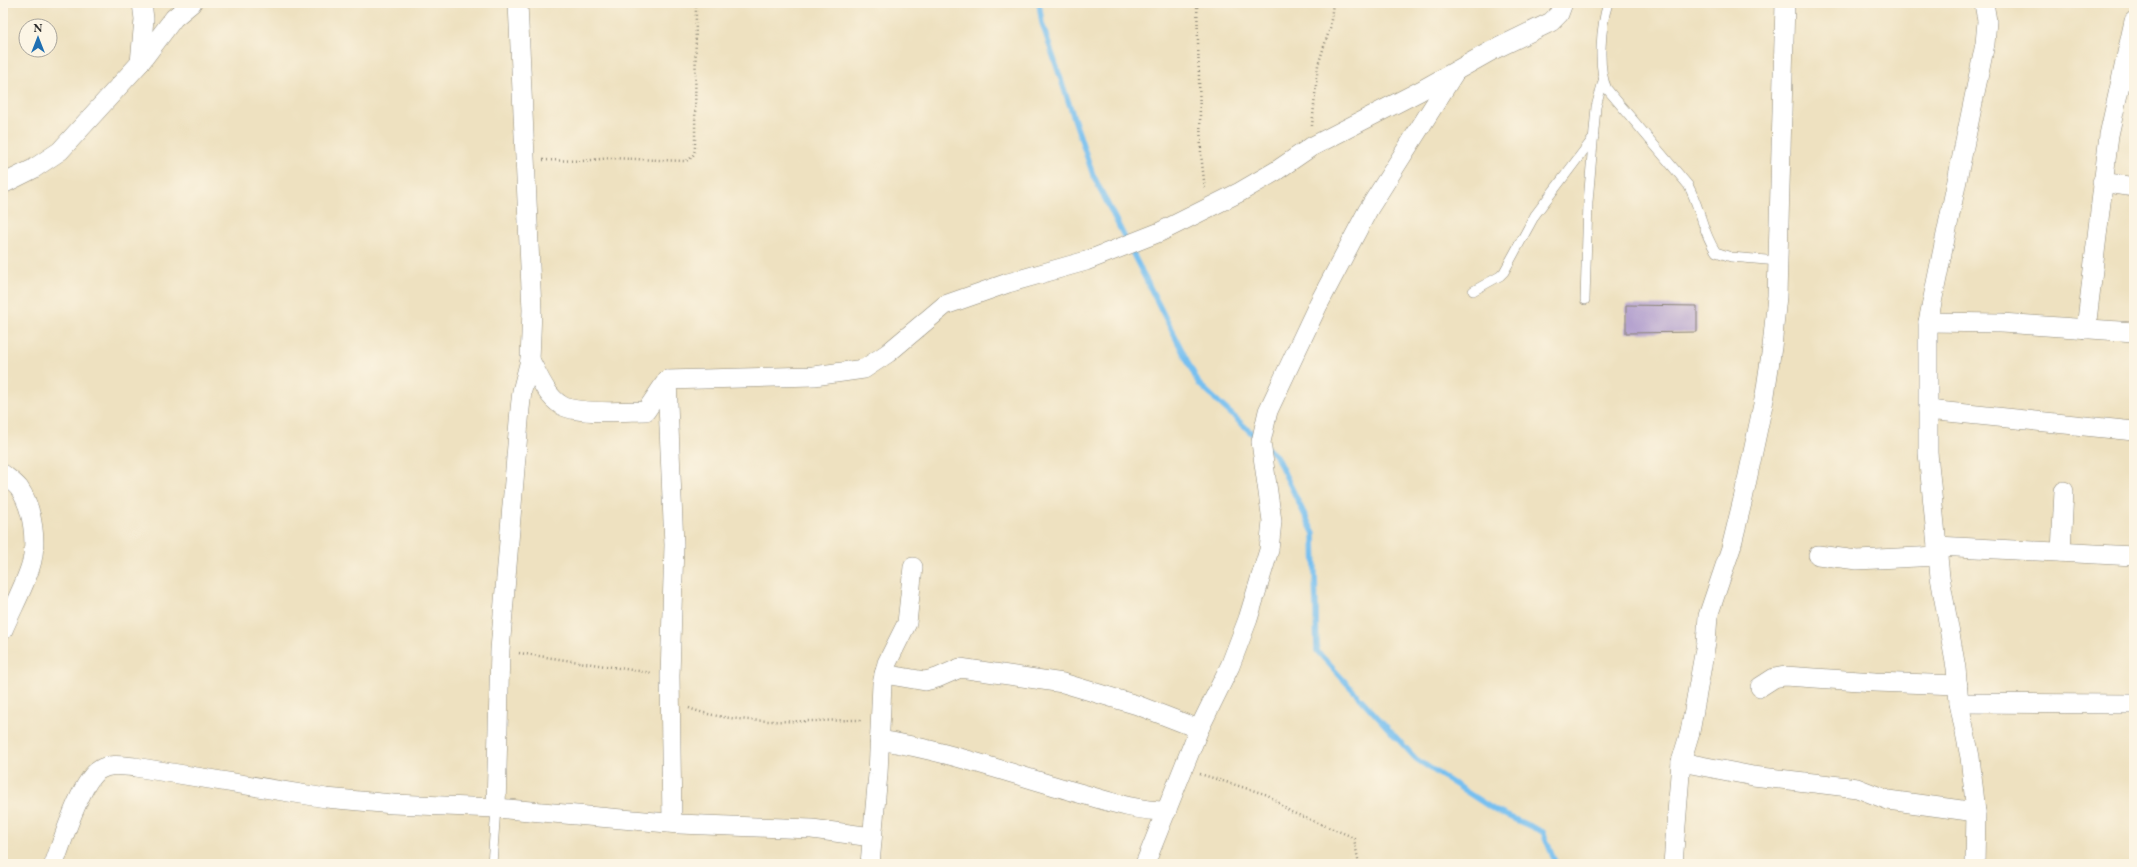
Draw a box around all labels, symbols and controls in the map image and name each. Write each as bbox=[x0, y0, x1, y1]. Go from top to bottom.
north arrow bbox=[18, 18, 58, 58]
text: N bbox=[34, 21, 43, 35]

